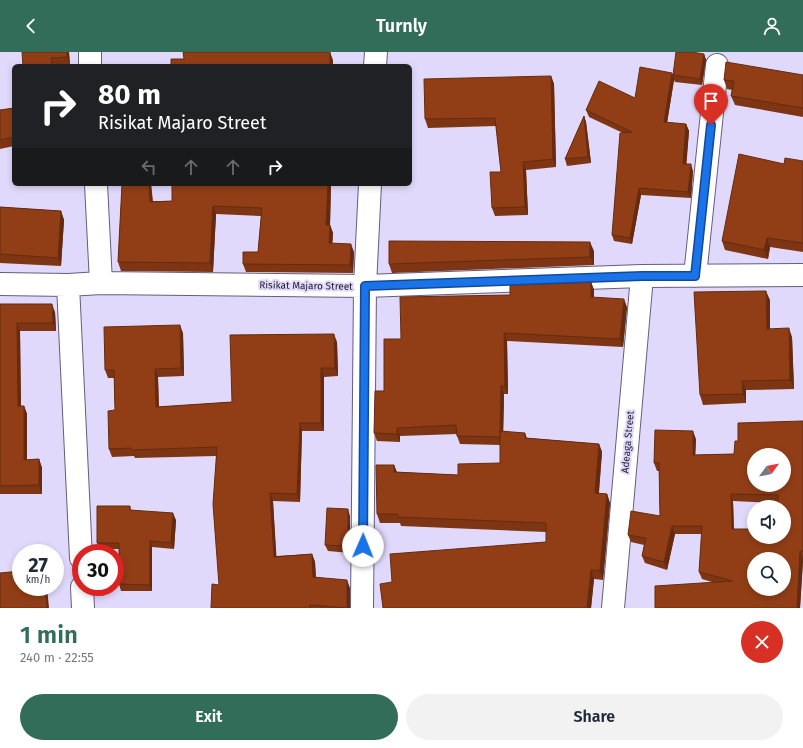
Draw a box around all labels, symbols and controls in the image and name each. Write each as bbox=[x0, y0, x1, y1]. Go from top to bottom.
icon: back bbox=[20, 15, 42, 37]
text: Turnly bbox=[376, 15, 427, 37]
icon: person bbox=[761, 15, 783, 37]
text: 80 m bbox=[98, 78, 161, 111]
icon: right bbox=[32, 80, 84, 132]
pin bbox=[694, 84, 728, 125]
icon: arrive bbox=[700, 90, 722, 112]
text: Risikat Majaro Street bbox=[98, 112, 266, 134]
icon: left bbox=[138, 156, 160, 178]
icon: ahead bbox=[180, 156, 202, 178]
icon: ahead bbox=[222, 156, 244, 178]
icon: right bbox=[264, 156, 286, 178]
street label: Risikat Majaro Street bbox=[259, 279, 353, 293]
street label: Adeaga Street bbox=[619, 410, 637, 474]
north arrow bbox=[747, 448, 791, 492]
map controls bbox=[747, 448, 791, 596]
button: sound bbox=[747, 500, 791, 544]
position arrow bbox=[342, 525, 384, 567]
speed limit sign: 30 bbox=[72, 544, 124, 596]
button: search bbox=[747, 552, 791, 596]
text: 27 bbox=[28, 553, 48, 577]
text: km/h bbox=[26, 574, 50, 586]
text: 1 min bbox=[20, 621, 78, 649]
button: close bbox=[741, 621, 783, 663]
text: 240 m · 22:55 bbox=[20, 650, 94, 665]
button: Exit bbox=[20, 694, 398, 740]
button: Share bbox=[406, 694, 783, 740]

